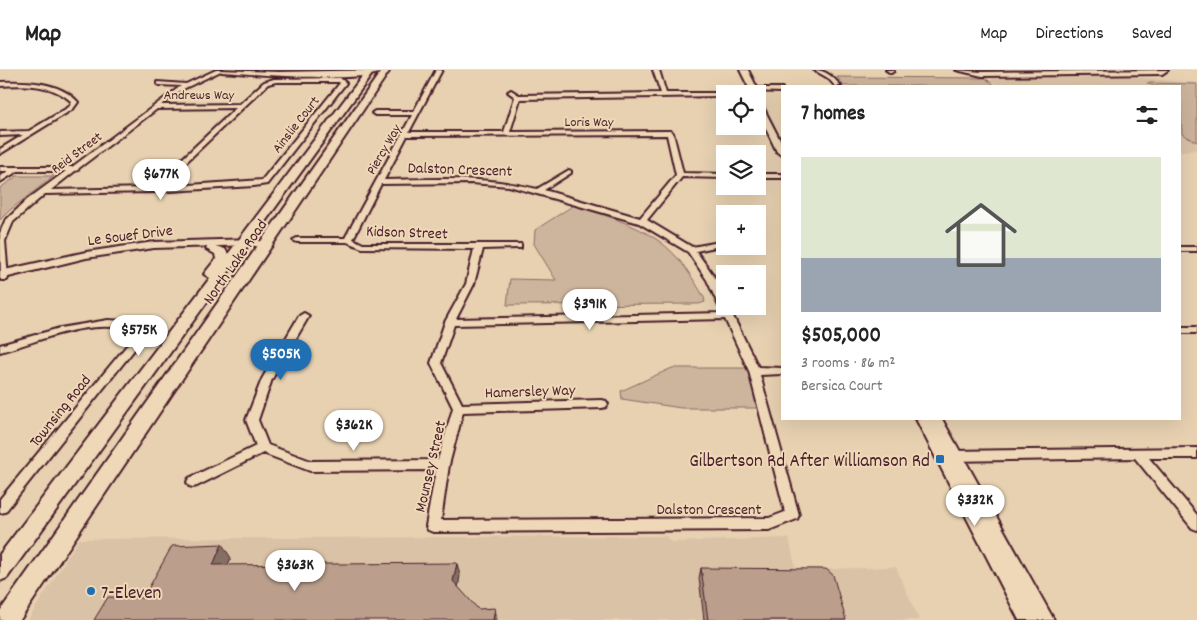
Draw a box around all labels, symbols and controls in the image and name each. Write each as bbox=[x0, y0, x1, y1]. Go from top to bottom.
text: Map bbox=[25, 18, 61, 52]
text: Map bbox=[980, 22, 1007, 47]
text: Directions bbox=[1035, 22, 1104, 47]
text: Saved bbox=[1132, 22, 1172, 47]
map controls bbox=[716, 85, 766, 315]
button: locate bbox=[716, 85, 766, 135]
street label: Andrews Way bbox=[164, 86, 235, 106]
street label: Ainslie Court bbox=[268, 93, 325, 158]
text: 7 homes bbox=[801, 100, 865, 130]
icon: filters bbox=[1133, 101, 1161, 129]
street label: Loris Way bbox=[564, 113, 614, 133]
street label: Piercy Way bbox=[362, 121, 407, 179]
street label: Reid Street bbox=[47, 128, 107, 179]
button: layers bbox=[716, 145, 766, 195]
street label: Dalston Crescent bbox=[407, 157, 513, 184]
pin: $677K bbox=[126, 158, 196, 201]
text: $677K bbox=[143, 163, 179, 186]
icon: home bbox=[936, 190, 1026, 280]
button: + bbox=[716, 205, 766, 255]
street label: North Lake Road bbox=[198, 215, 274, 310]
street label: Le Souef Drive bbox=[86, 220, 174, 253]
street label: Kidson Street bbox=[366, 221, 448, 246]
button: − bbox=[716, 265, 766, 315]
pin: $391K bbox=[555, 288, 625, 331]
text: $391K bbox=[573, 293, 607, 316]
pin: $575K bbox=[104, 314, 174, 357]
text: $575K bbox=[121, 319, 157, 342]
text: $505,000 bbox=[801, 322, 881, 352]
pin: $505K bbox=[246, 338, 316, 381]
text: $505K bbox=[261, 343, 301, 366]
text: 3 rooms · 86 m² bbox=[801, 352, 895, 375]
street label: Townsing Road bbox=[24, 370, 97, 453]
text: Bersica Court bbox=[801, 375, 883, 398]
street label: Hamersley Way bbox=[484, 379, 576, 406]
pin: $362K bbox=[319, 410, 389, 452]
text: $362K bbox=[335, 414, 373, 437]
street label: Mounsey Street bbox=[410, 418, 453, 515]
place label: Gilbertson Rd After Williamson Rd bbox=[689, 449, 930, 476]
marker: Gilbertson Rd After Williamson Rd bbox=[934, 453, 946, 465]
pin: $332K bbox=[940, 484, 1010, 527]
text: $332K bbox=[957, 489, 993, 512]
street label: Dalston Crescent bbox=[657, 499, 761, 522]
pin: $363K bbox=[260, 550, 330, 592]
text: $363K bbox=[276, 554, 314, 577]
place label: 7-Eleven bbox=[101, 581, 161, 608]
marker: 7-Eleven bbox=[85, 585, 97, 597]

